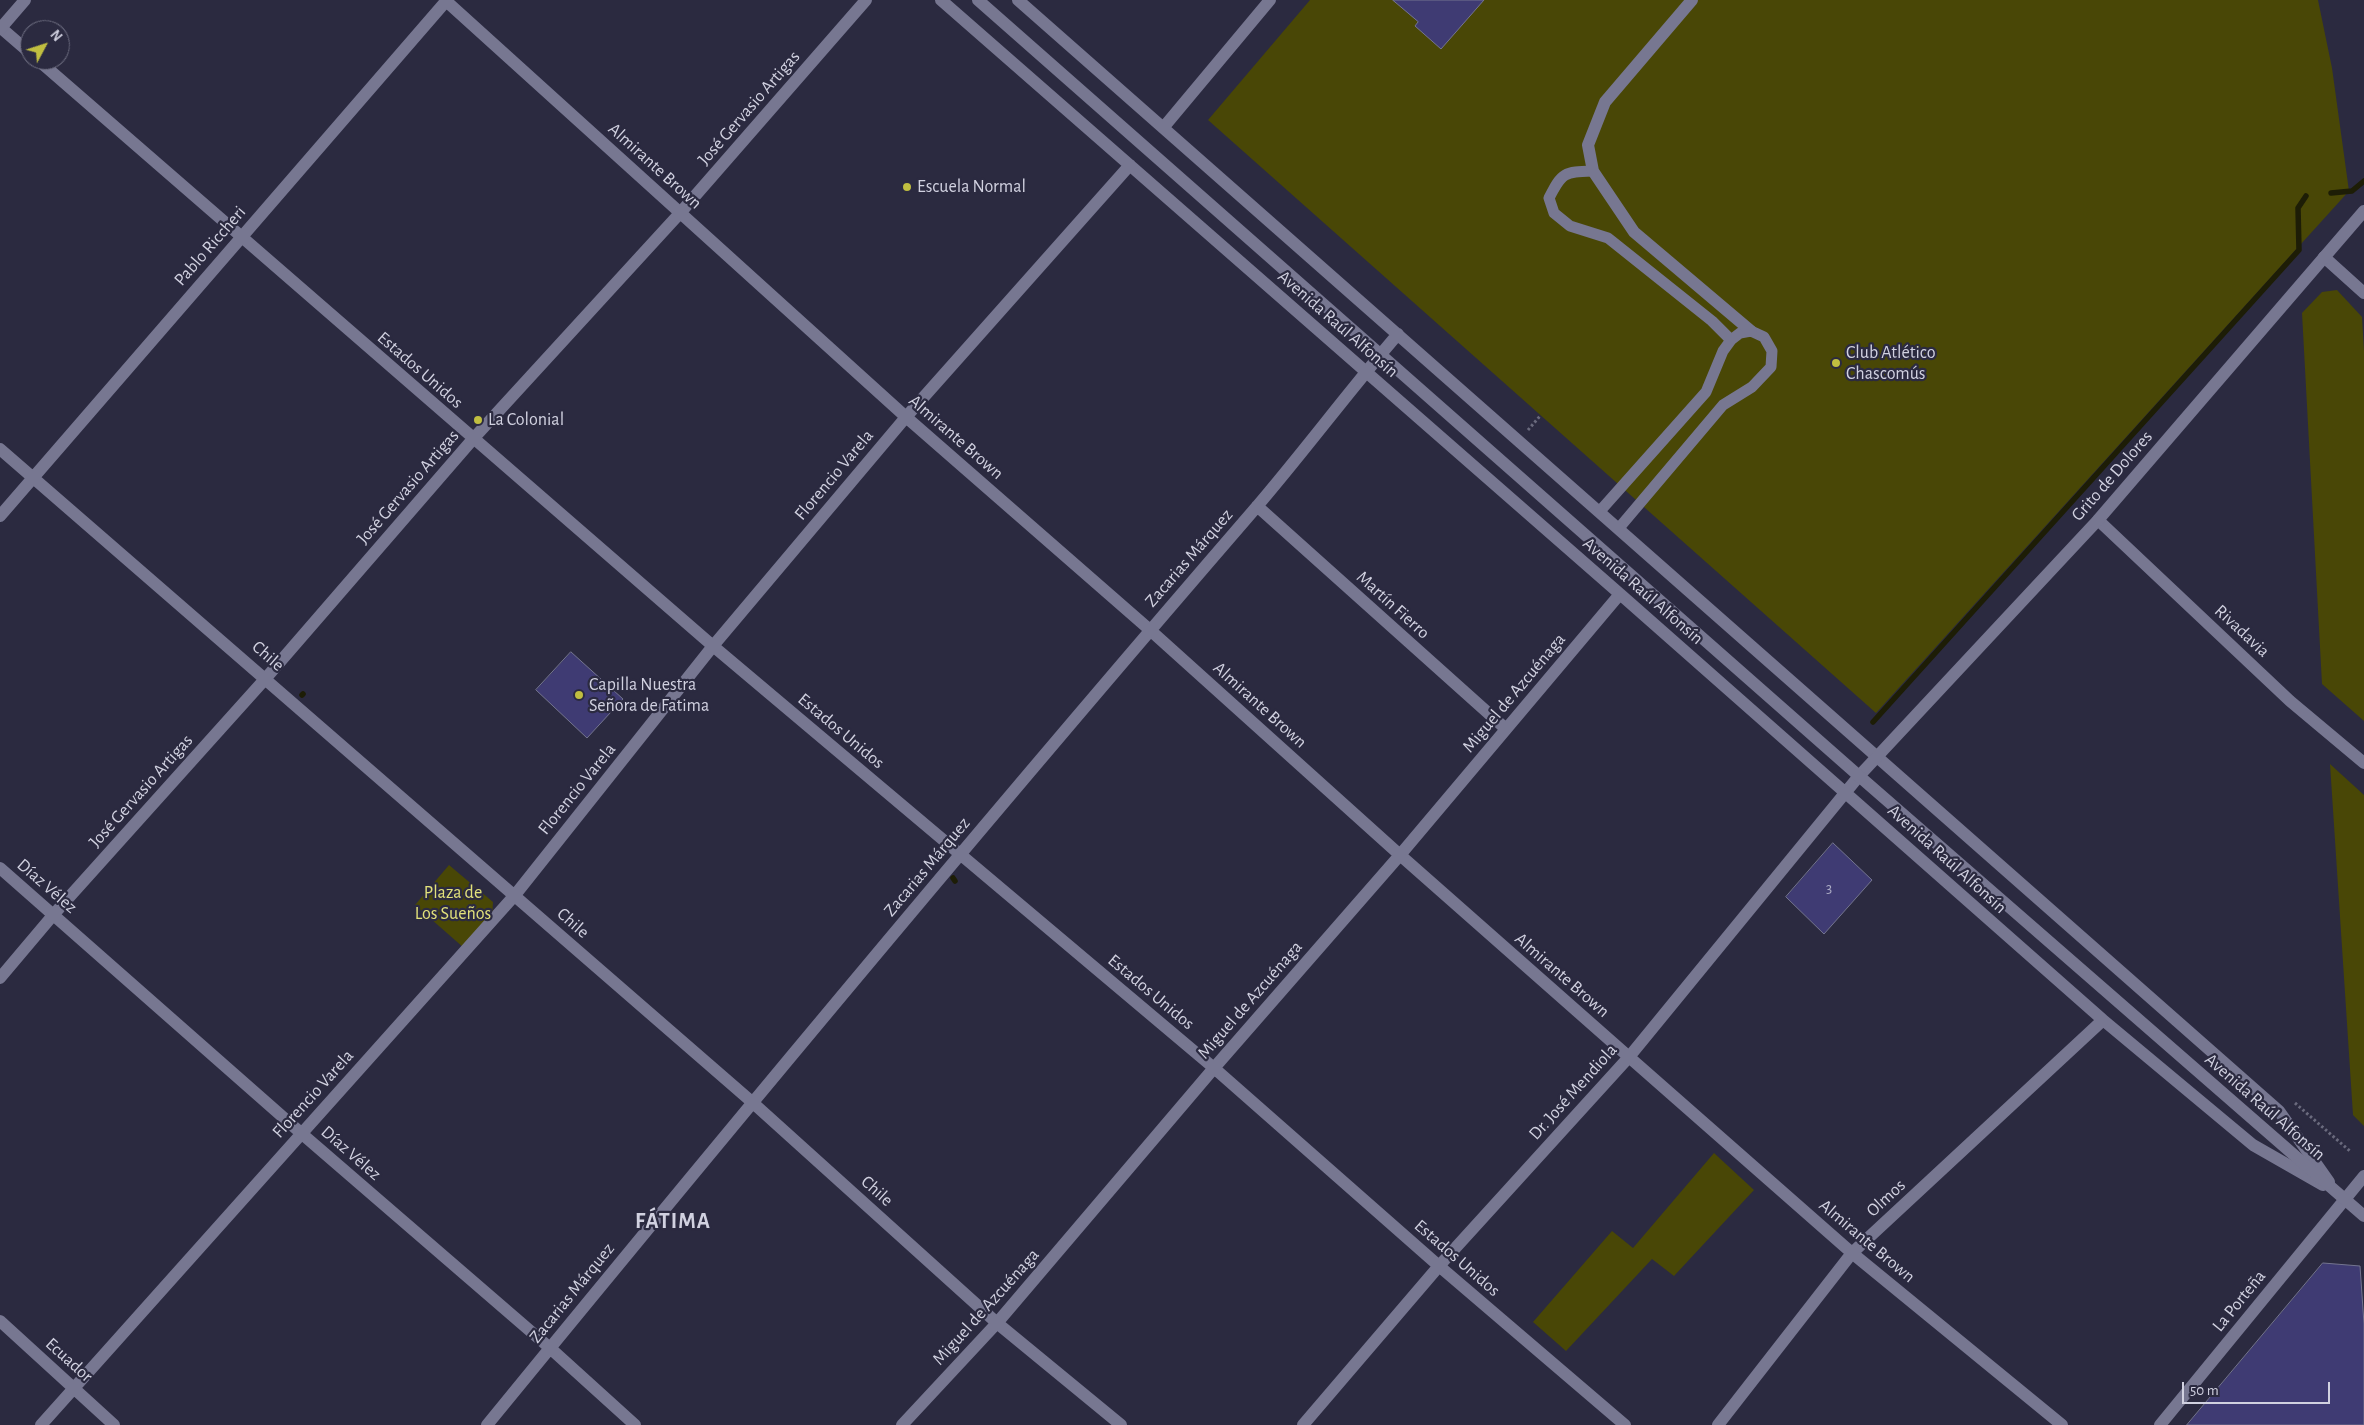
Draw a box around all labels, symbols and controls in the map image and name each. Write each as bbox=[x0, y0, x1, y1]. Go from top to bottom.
north arrow bbox=[20, 20, 70, 70]
text: N bbox=[47, 28, 64, 44]
street label: José Gervasio Artigas bbox=[693, 46, 805, 170]
street label: Almirante Brown bbox=[604, 118, 706, 214]
place label: Escuela Normal bbox=[917, 176, 1026, 198]
marker: Escuela Normal bbox=[901, 181, 913, 193]
street label: Pablo Riccheri bbox=[169, 202, 251, 290]
street label: Avenida Raúl Alfonsín bbox=[1273, 266, 1403, 382]
street label: Estados Unidos bbox=[373, 327, 467, 413]
place label: Club Atlético Chascomús bbox=[1846, 342, 1936, 384]
marker: Club Atlético Chascomús bbox=[1830, 357, 1842, 369]
street label: Almirante Brown bbox=[904, 390, 1008, 484]
place label: La Colonial bbox=[488, 409, 564, 431]
marker: La Colonial bbox=[472, 414, 484, 426]
street label: José Gervasio Artigas bbox=[352, 425, 464, 549]
street label: Florencio Varela bbox=[790, 425, 878, 525]
street label: Grito de Dolores bbox=[2067, 426, 2157, 526]
street label: Zacarias Márquez bbox=[1141, 505, 1237, 611]
street label: Avenida Raúl Alfonsín bbox=[1578, 533, 1708, 649]
street label: Martín Fierro bbox=[1352, 566, 1434, 644]
street label: Rivadavia bbox=[2210, 600, 2274, 662]
street label: Miguel de Azcuénaga bbox=[1458, 629, 1570, 757]
street label: Chile bbox=[247, 636, 289, 676]
street label: Almirante Brown bbox=[1209, 657, 1311, 753]
place label: Capilla Nuestra Señora de Fatima bbox=[589, 674, 709, 716]
street label: Estados Unidos bbox=[793, 688, 889, 774]
marker: Capilla Nuestra Señora de Fatima bbox=[573, 689, 585, 701]
street label: José Gervasio Artigas bbox=[85, 730, 197, 852]
street label: Florencio Varela bbox=[534, 739, 620, 839]
street label: Avenida Raúl Alfonsín bbox=[1883, 800, 2011, 918]
street label: Zacarias Márquez bbox=[879, 813, 975, 921]
street label: Díaz Vélez bbox=[13, 854, 81, 918]
house number: 3 bbox=[1826, 879, 1832, 897]
park label: Plaza de Los Sueños bbox=[415, 882, 491, 924]
street label: Chile bbox=[552, 903, 594, 943]
street label: Almirante Brown bbox=[1510, 928, 1614, 1022]
street label: Miguel de Azcuénaga bbox=[1193, 937, 1307, 1063]
street label: Estados Unidos bbox=[1103, 949, 1199, 1035]
street label: Dr. José Mendiola bbox=[1524, 1040, 1622, 1144]
street label: Florencio Varela bbox=[268, 1045, 358, 1143]
street label: Avenida Raúl Alfonsín bbox=[2200, 1049, 2330, 1165]
street label: Díaz Vélez bbox=[317, 1121, 385, 1185]
street label: Chile bbox=[856, 1171, 898, 1211]
street label: Olmos bbox=[1862, 1174, 1910, 1222]
street label: Almirante Brown bbox=[1815, 1195, 1919, 1287]
district label: FÁTIMA bbox=[634, 1208, 712, 1234]
street label: Estados Unidos bbox=[1410, 1215, 1504, 1301]
street label: Zacarias Márquez bbox=[525, 1238, 619, 1348]
street label: Miguel de Azcuénaga bbox=[928, 1244, 1044, 1370]
street label: La Porteña bbox=[2208, 1266, 2270, 1336]
street label: Ecuador bbox=[41, 1333, 97, 1387]
scale bar bbox=[2184, 1372, 2332, 1404]
text: 50 m bbox=[2190, 1383, 2219, 1398]

